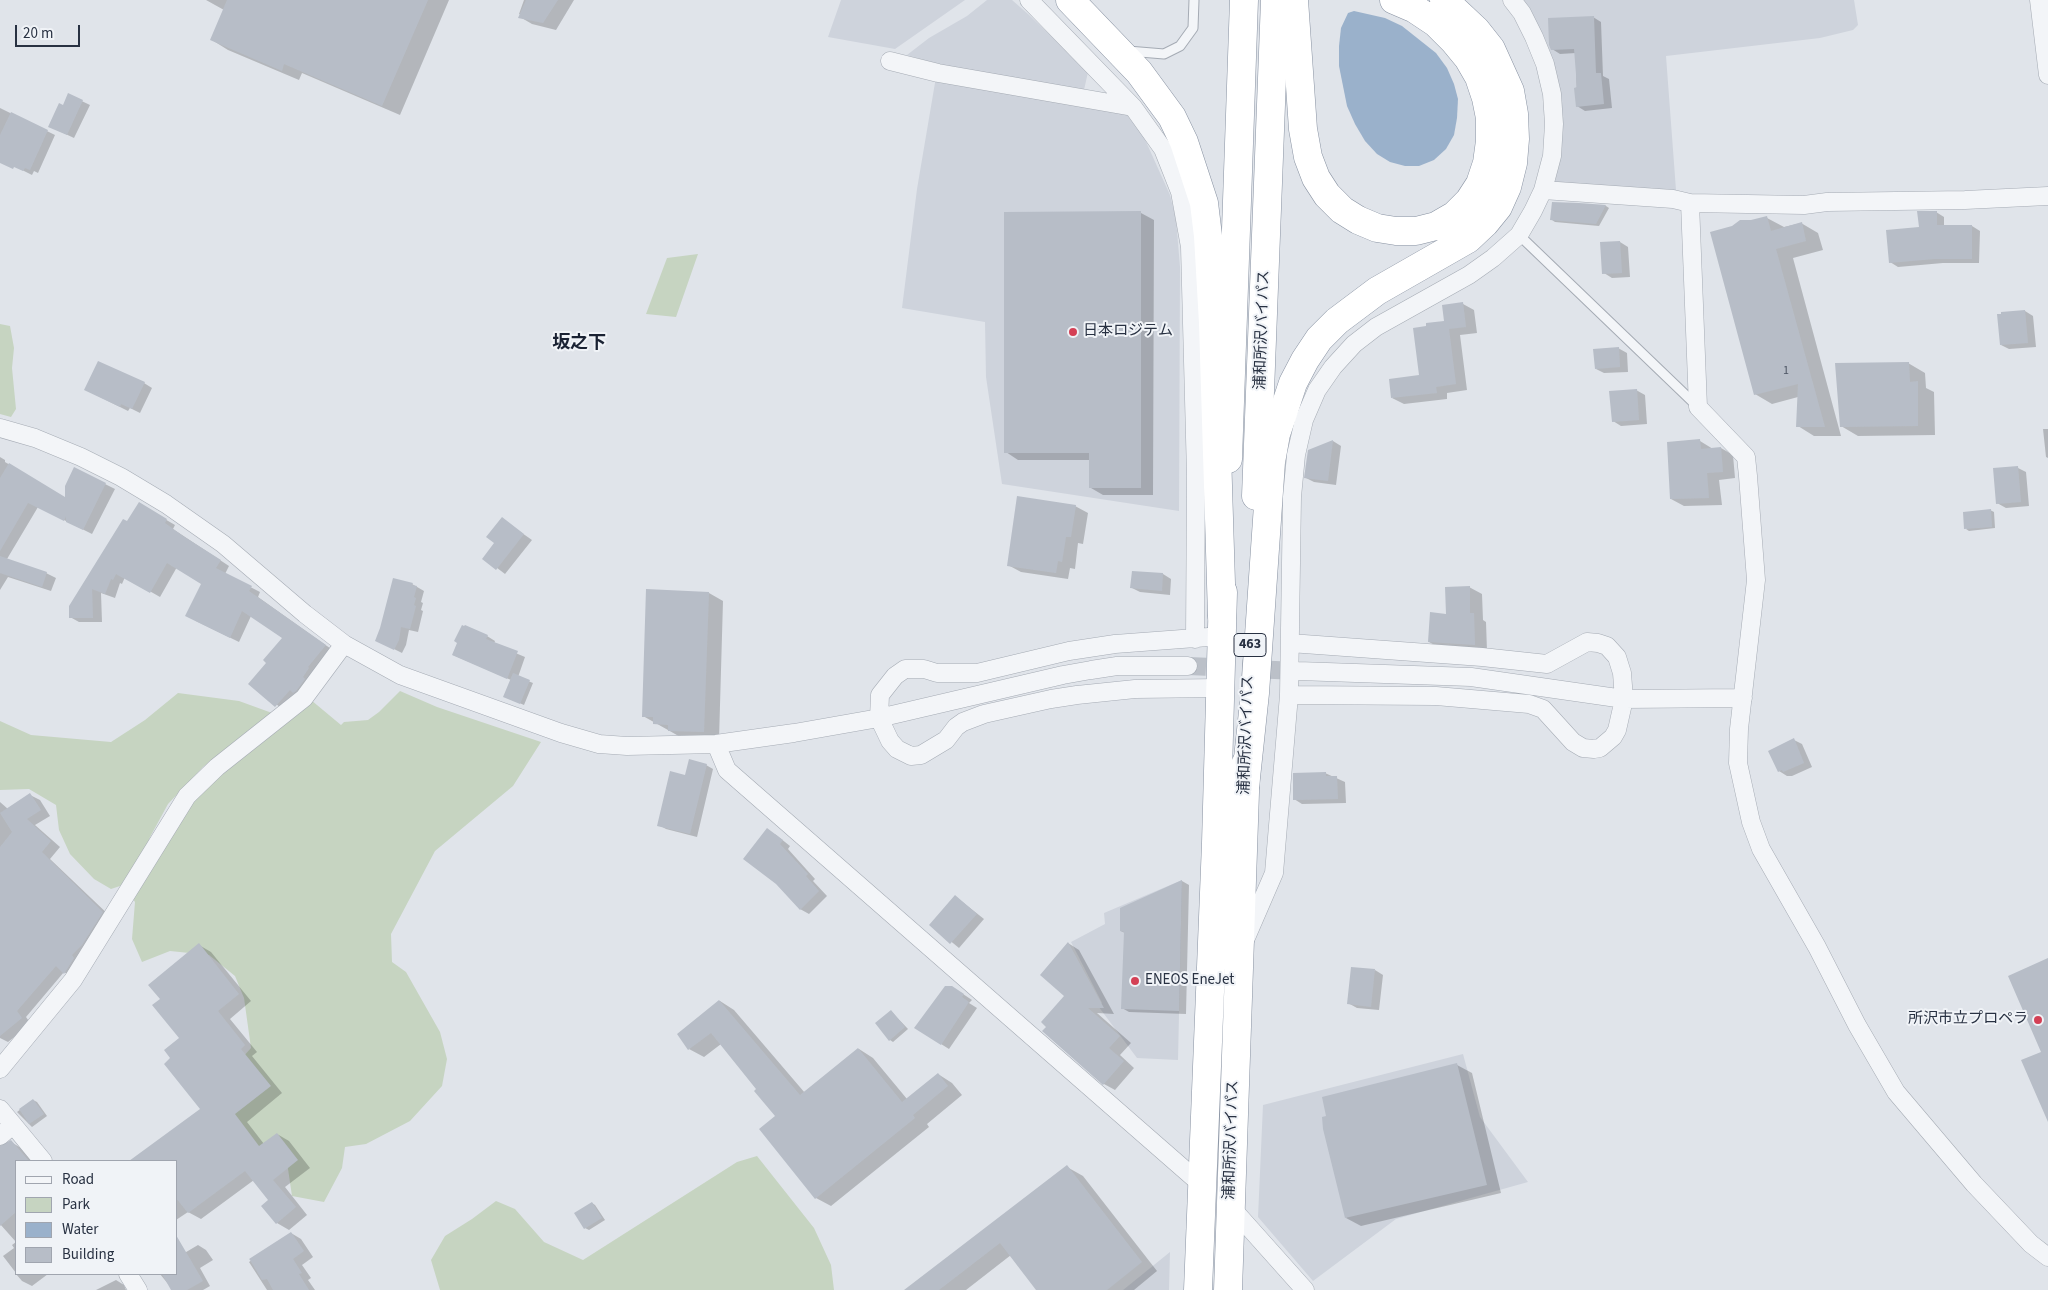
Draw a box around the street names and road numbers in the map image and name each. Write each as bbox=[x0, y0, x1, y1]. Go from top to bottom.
street label: 浦和所沢バイパス bbox=[1252, 270, 1274, 390]
road number: 463 bbox=[1234, 634, 1266, 656]
street label: 浦和所沢バイパス bbox=[1236, 675, 1258, 795]
street label: 浦和所沢バイパス bbox=[1221, 1080, 1243, 1200]

